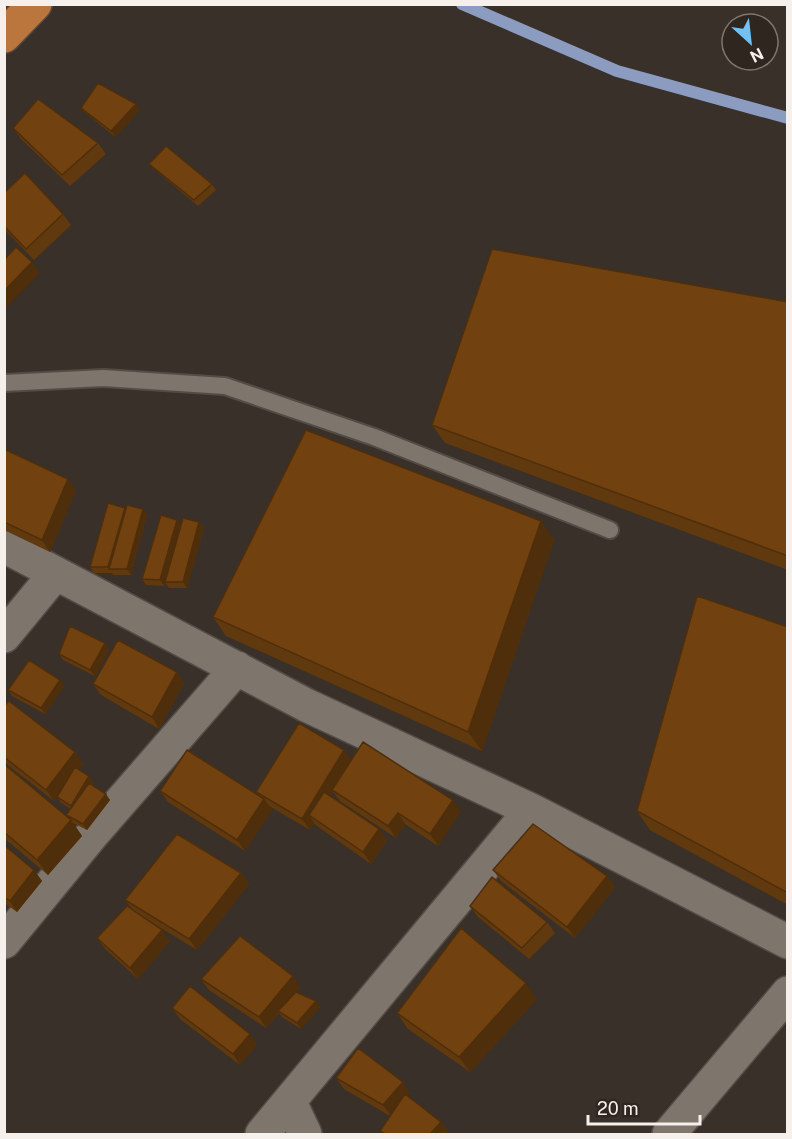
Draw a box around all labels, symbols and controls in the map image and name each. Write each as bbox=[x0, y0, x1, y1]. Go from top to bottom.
north arrow bbox=[720, 12, 780, 72]
text: N bbox=[747, 44, 766, 66]
scale bar bbox=[588, 1088, 700, 1126]
text: 20 m bbox=[597, 1098, 639, 1119]

